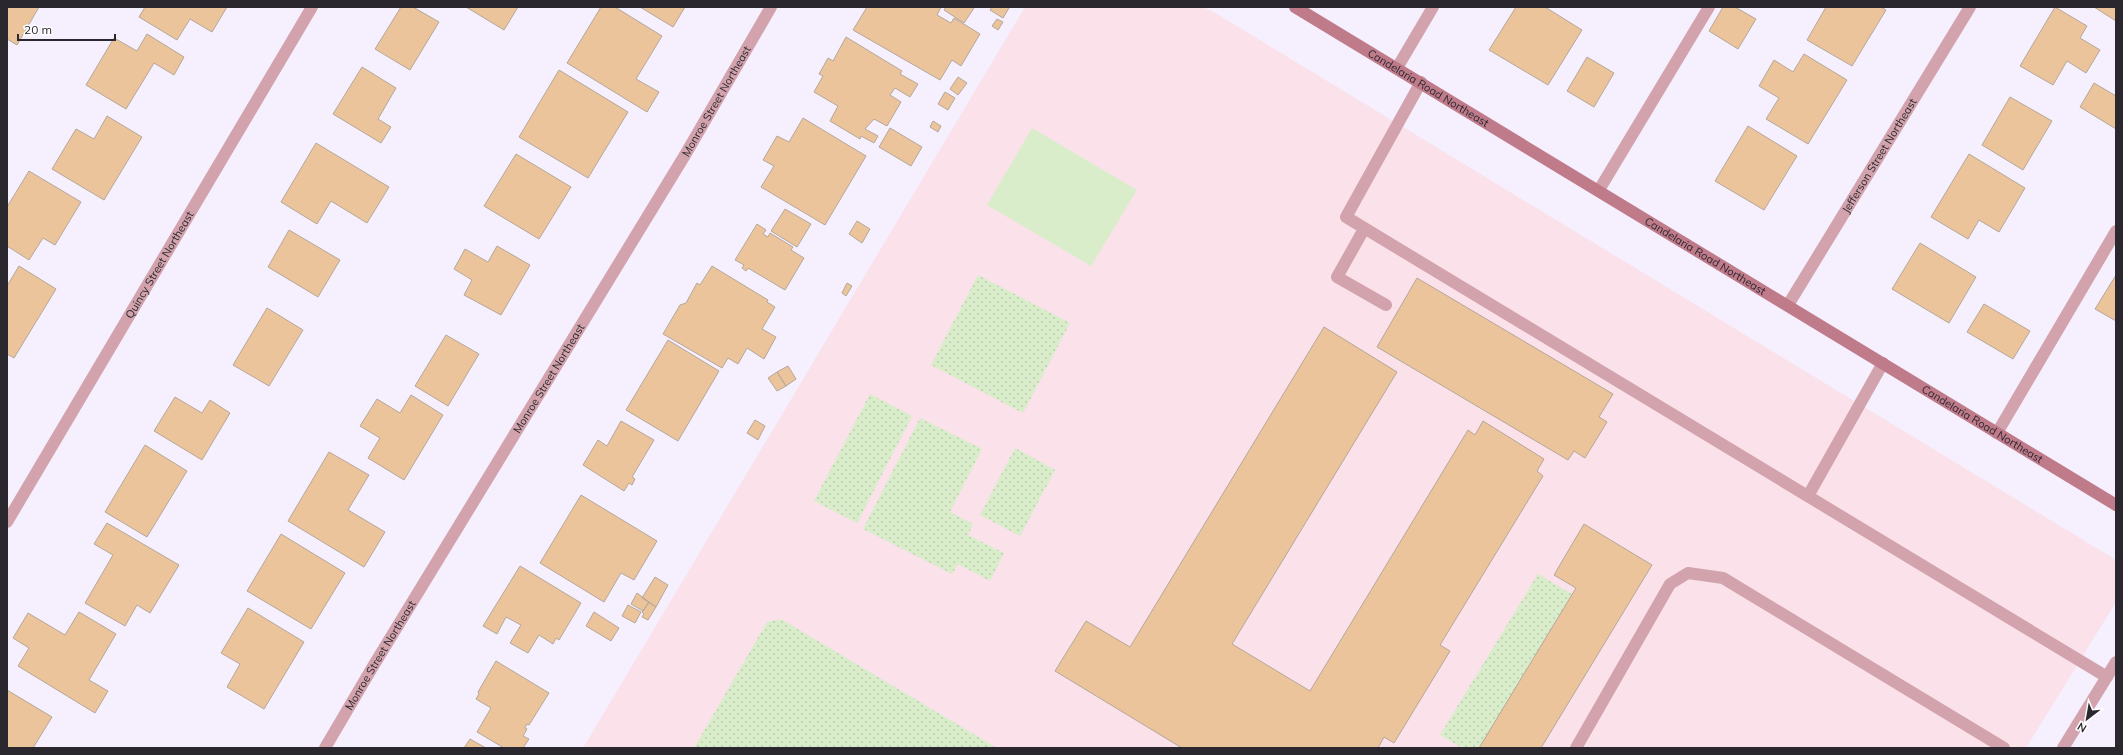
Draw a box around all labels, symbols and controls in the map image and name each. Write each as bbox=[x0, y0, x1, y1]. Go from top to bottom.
scale bar bbox=[18, 16, 115, 42]
text: 20 m bbox=[24, 22, 52, 37]
street label: Monroe Street Northeast bbox=[679, 43, 754, 159]
street label: Candelaria Road Northeast bbox=[1365, 46, 1492, 130]
street label: Jefferson Street Northeast bbox=[1839, 96, 1920, 216]
street label: Quincy Street Northeast bbox=[122, 208, 197, 321]
street label: Candelaria Road Northeast bbox=[1642, 214, 1769, 298]
street label: Monroe Street Northeast bbox=[510, 321, 587, 436]
street label: Candelaria Road Northeast bbox=[1919, 382, 2046, 466]
street label: Monroe Street Northeast bbox=[342, 598, 419, 713]
north arrow bbox=[2067, 699, 2107, 739]
text: N bbox=[2075, 719, 2089, 736]

